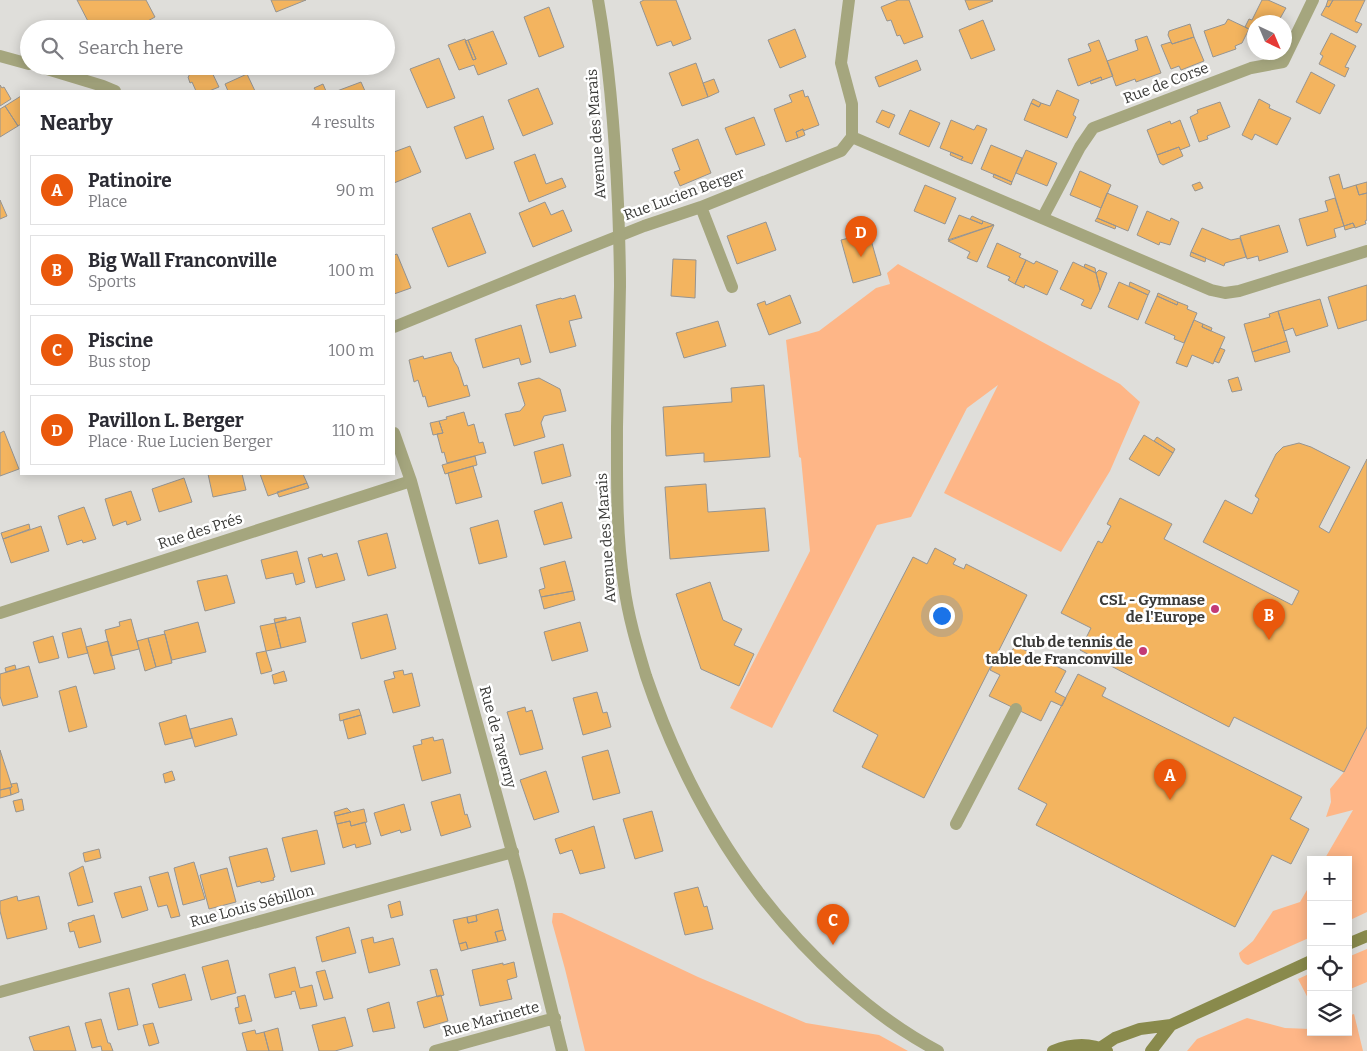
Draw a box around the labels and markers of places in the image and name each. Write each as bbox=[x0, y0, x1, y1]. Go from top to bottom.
pin: D bbox=[845, 216, 877, 257]
place label: CSL - Gymnase de l'Europe bbox=[1099, 591, 1205, 626]
pin: B bbox=[1253, 599, 1285, 640]
marker: CSL - Gymnase de l'Europe bbox=[1209, 603, 1221, 615]
place label: Club de tennis de table de Franconville bbox=[986, 633, 1133, 668]
marker: Club de tennis de table de Franconville bbox=[1137, 645, 1149, 657]
pin: A bbox=[1154, 759, 1186, 800]
pin: C bbox=[817, 904, 849, 945]

